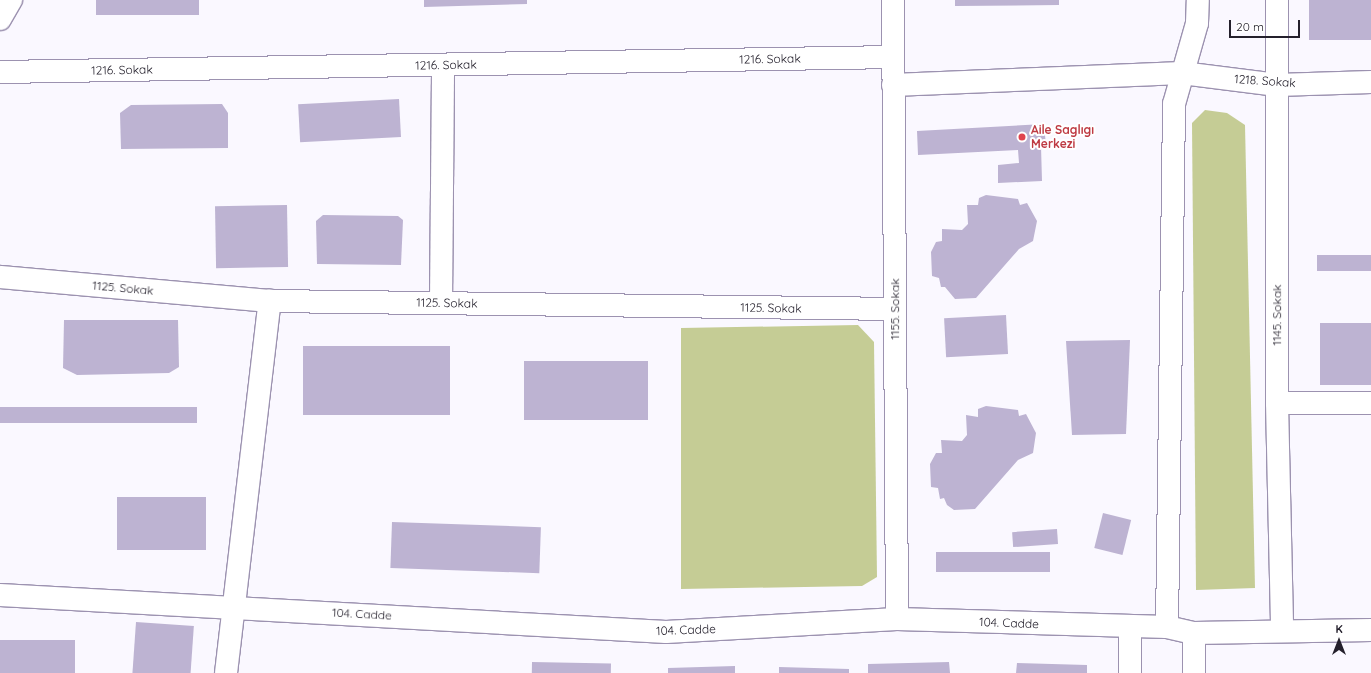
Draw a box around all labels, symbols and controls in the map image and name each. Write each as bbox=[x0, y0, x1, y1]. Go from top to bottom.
scale bar bbox=[1231, 12, 1302, 38]
text: 20 m bbox=[1236, 19, 1264, 34]
street label: 1216. Sokak bbox=[739, 51, 801, 67]
street label: 1216. Sokak bbox=[415, 57, 477, 73]
street label: 1216. Sokak bbox=[91, 62, 153, 78]
street label: 1218. Sokak bbox=[1234, 72, 1296, 90]
place label: Aile Saglıgı Merkezi bbox=[1031, 123, 1094, 151]
marker: Aile Saglıgı Merkezi bbox=[1016, 131, 1028, 143]
street label: 1125. Sokak bbox=[92, 278, 154, 298]
street label: 1155. Sokak bbox=[888, 278, 902, 340]
street label: 1145. Sokak bbox=[1270, 285, 1284, 345]
street label: 1125. Sokak bbox=[416, 295, 478, 311]
street label: 1125. Sokak bbox=[740, 300, 802, 316]
street label: 104. Cadde bbox=[332, 605, 392, 623]
street label: 104. Cadde bbox=[979, 615, 1039, 631]
north arrow bbox=[1319, 621, 1359, 661]
street label: 104. Cadde bbox=[656, 622, 716, 638]
text: K bbox=[1335, 622, 1343, 636]

